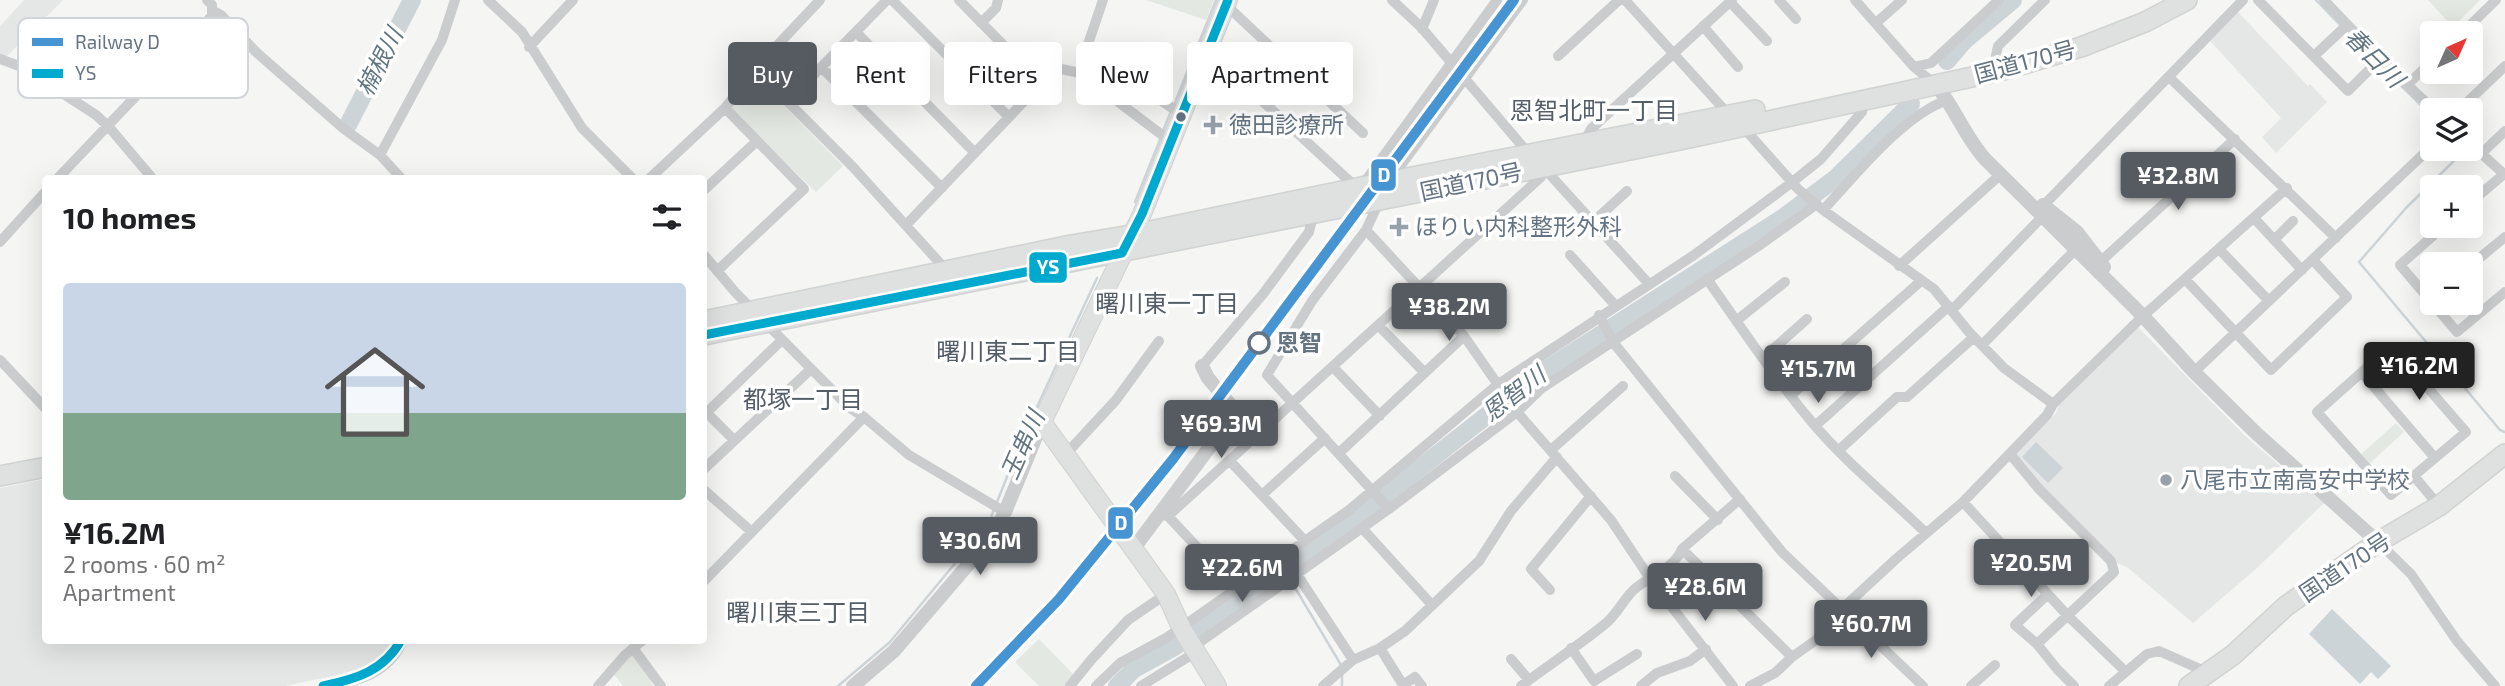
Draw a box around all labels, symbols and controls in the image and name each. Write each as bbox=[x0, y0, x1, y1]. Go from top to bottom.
legend bbox=[18, 18, 248, 98]
water label: 楠根川 bbox=[349, 20, 409, 100]
water label: 春日川 bbox=[2339, 21, 2413, 95]
north arrow bbox=[2420, 21, 2483, 84]
map controls bbox=[2420, 21, 2483, 315]
text: Railway D bbox=[75, 30, 160, 53]
street label: 国道170号 bbox=[1971, 34, 2079, 88]
chip: Buy bbox=[728, 42, 817, 105]
chip: Rent bbox=[831, 42, 930, 105]
chip: Filters bbox=[944, 42, 1062, 105]
chip: New bbox=[1076, 42, 1173, 105]
chip: Apartment bbox=[1187, 42, 1353, 105]
text: YS bbox=[75, 61, 96, 84]
district label: 恩智北町一丁目 bbox=[1510, 95, 1678, 124]
button: layers bbox=[2420, 98, 2483, 161]
unlabelled marker bbox=[1174, 110, 1188, 124]
place label: 徳田診療所 bbox=[1229, 110, 1344, 138]
marker: 徳田診療所 bbox=[1203, 115, 1223, 135]
pin: ¥32.8M bbox=[2121, 152, 2235, 212]
street label: 国道170号 bbox=[1417, 157, 1524, 206]
line badge: D bbox=[1370, 158, 1397, 192]
text: ¥32.8M bbox=[2137, 161, 2219, 189]
text: D bbox=[1378, 163, 1391, 186]
button: + bbox=[2420, 175, 2483, 238]
icon: filters bbox=[648, 198, 686, 236]
text: 10 homes bbox=[63, 199, 196, 235]
place label: ほりい内科整形外科 bbox=[1415, 212, 1622, 240]
marker: ほりい内科整形外科 bbox=[1389, 217, 1409, 237]
line badge: YS bbox=[1028, 251, 1068, 284]
button: − bbox=[2420, 252, 2483, 315]
text: YS bbox=[1037, 255, 1059, 278]
pin: ¥38.2M bbox=[1392, 284, 1506, 343]
district label: 曙川東一丁目 bbox=[1095, 288, 1239, 317]
text: ¥38.2M bbox=[1408, 292, 1490, 320]
place label: 恩智 bbox=[1276, 328, 1322, 356]
icon: home bbox=[312, 329, 438, 455]
marker: 恩智 bbox=[1248, 332, 1270, 354]
district label: 曙川東二丁目 bbox=[936, 336, 1080, 365]
pin: ¥16.2M bbox=[2362, 342, 2476, 402]
pin: ¥15.7M bbox=[1761, 346, 1875, 405]
text: ¥16.2M bbox=[2380, 351, 2458, 379]
text: ¥15.7M bbox=[1780, 354, 1856, 382]
water label: 恩智川 bbox=[1476, 357, 1553, 426]
district label: 都塚一丁目 bbox=[743, 384, 863, 413]
pin: ¥69.3M bbox=[1164, 400, 1278, 460]
water label: 玉串川 bbox=[994, 403, 1051, 483]
text: ¥69.3M bbox=[1180, 409, 1262, 437]
place label: 八尾市立南高安中学校 bbox=[2180, 465, 2410, 493]
marker: 八尾市立南高安中学校 bbox=[2158, 472, 2174, 488]
line badge: D bbox=[1107, 506, 1134, 540]
text: D bbox=[1115, 511, 1128, 534]
text: ¥16.2M bbox=[63, 514, 166, 550]
pin: ¥30.6M bbox=[923, 518, 1037, 577]
text: ¥30.6M bbox=[938, 526, 1022, 554]
street label: 国道170号 bbox=[2294, 526, 2395, 607]
pin: ¥20.5M bbox=[1974, 540, 2088, 599]
pin: ¥22.6M bbox=[1185, 544, 1299, 604]
text: ¥20.5M bbox=[1990, 548, 2072, 576]
text: 2 rooms · 60 m² bbox=[63, 550, 225, 578]
text: ¥22.6M bbox=[1201, 553, 1283, 581]
pin: ¥28.6M bbox=[1648, 564, 1762, 623]
text: ¥28.6M bbox=[1663, 572, 1747, 600]
text: Apartment bbox=[63, 578, 176, 606]
district label: 曙川東三丁目 bbox=[726, 597, 870, 626]
pin: ¥60.7M bbox=[1814, 600, 1928, 660]
text: ¥60.7M bbox=[1830, 609, 1912, 637]

